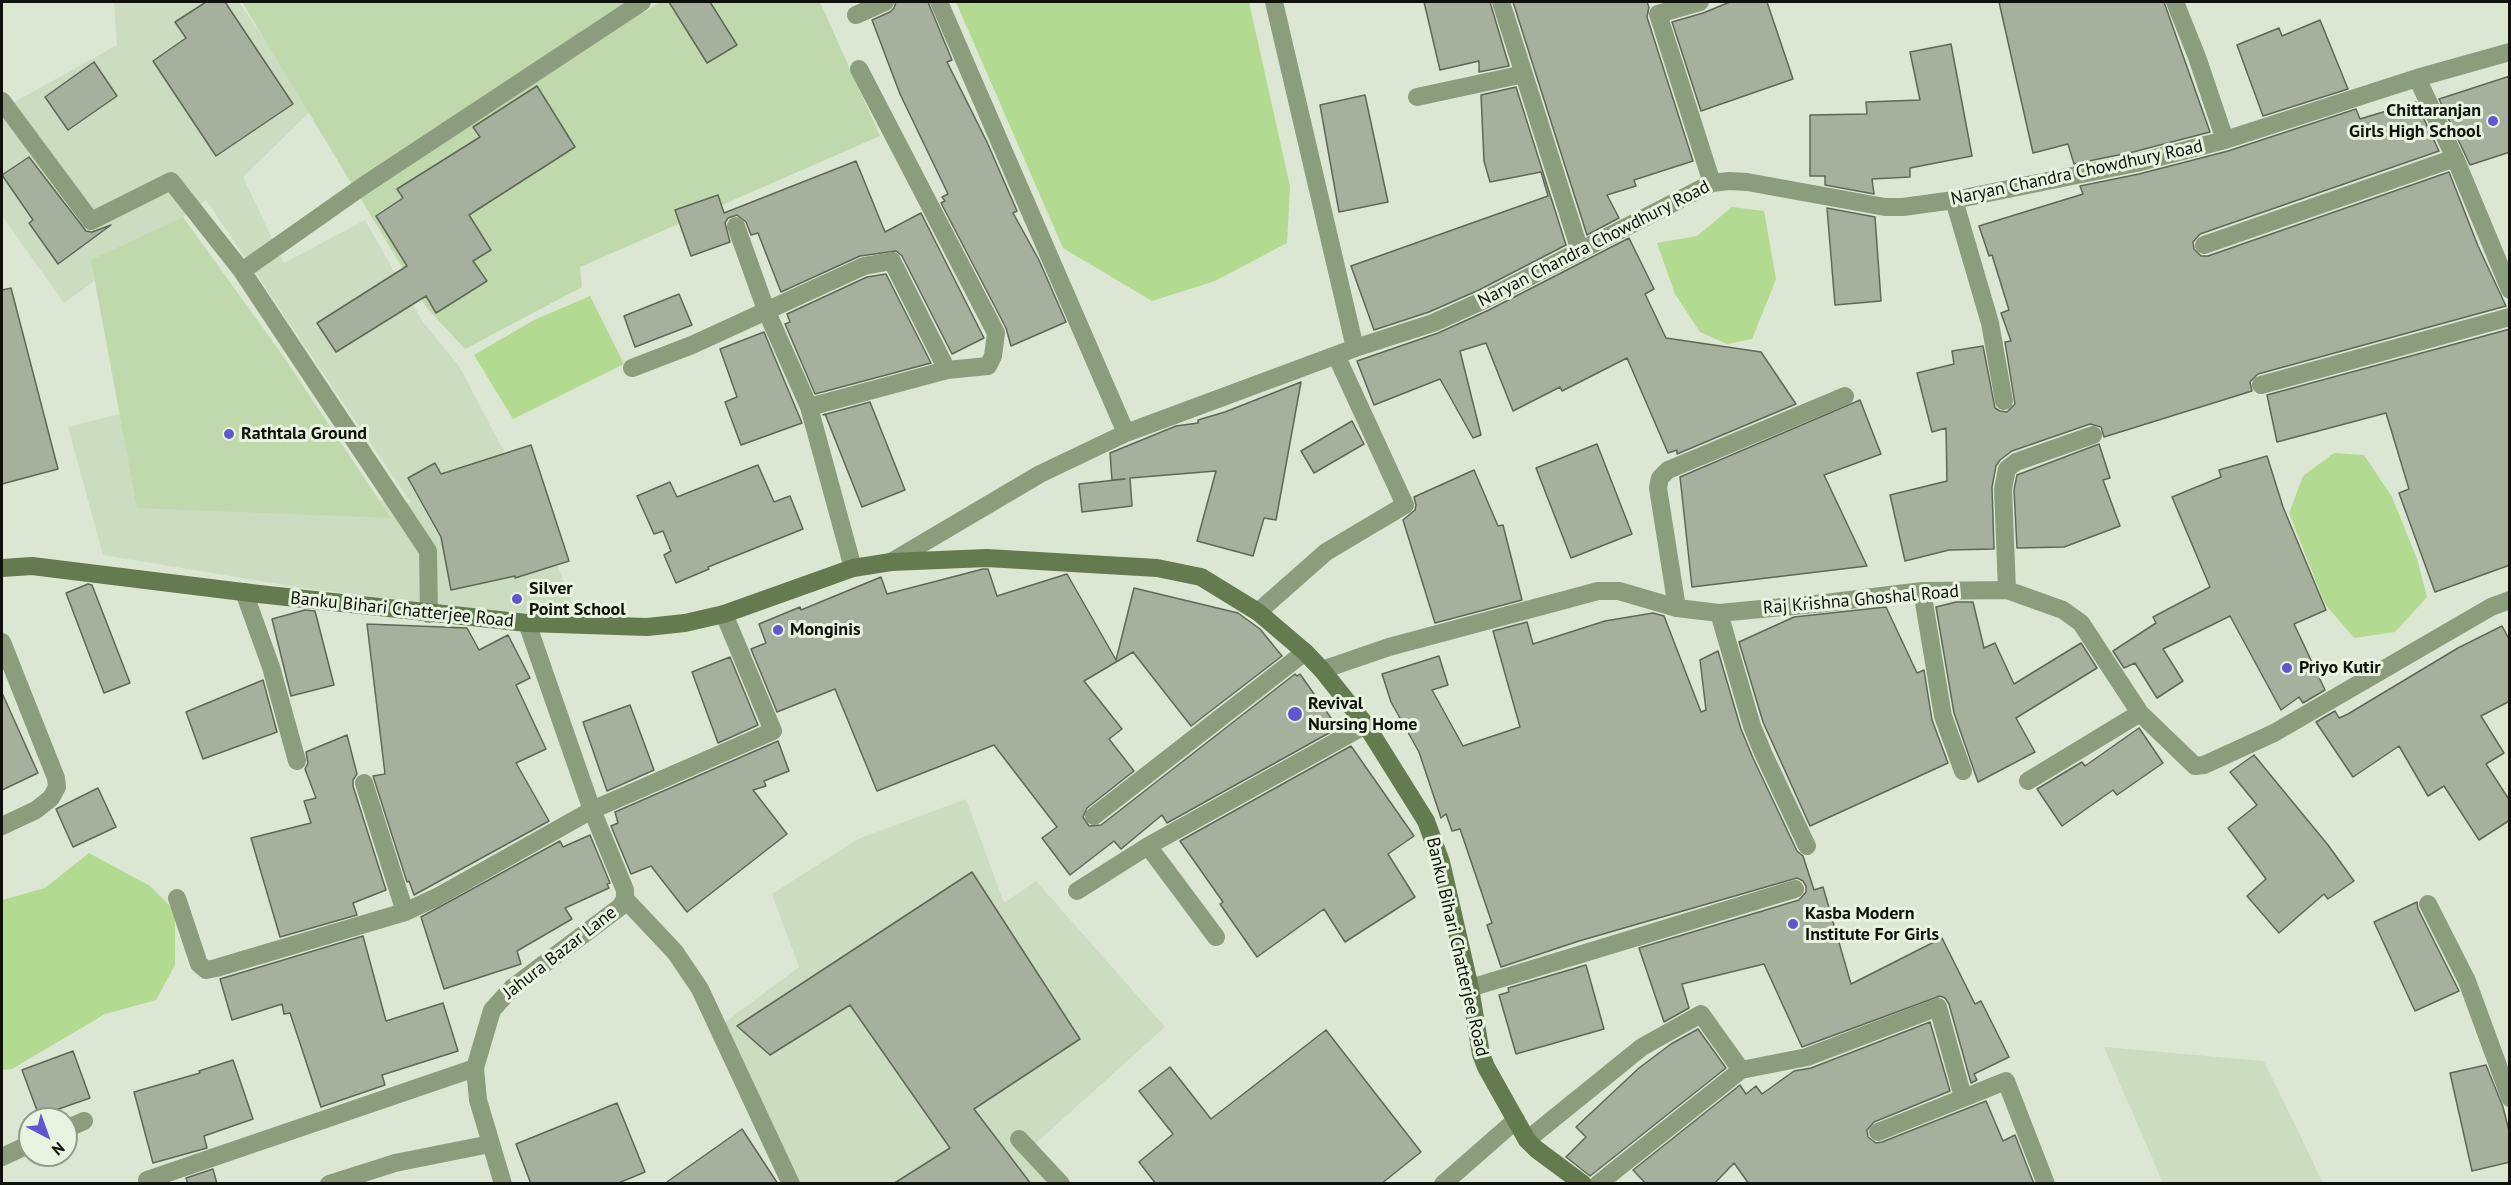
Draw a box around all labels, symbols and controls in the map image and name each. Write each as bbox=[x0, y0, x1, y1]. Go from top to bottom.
place label: Chittaranjan Girls High School bbox=[2349, 100, 2481, 142]
marker: Chittaranjan Girls High School bbox=[2486, 114, 2500, 128]
street label: Naryan Chandra Chowdhury Road bbox=[1949, 136, 2205, 210]
street label: Naryan Chandra Chowdhury Road bbox=[1475, 176, 1713, 312]
place label: Rathtala Ground bbox=[241, 423, 367, 445]
marker: Rathtala Ground bbox=[222, 427, 236, 441]
place label: Silver Point School bbox=[529, 578, 626, 620]
street label: Raj Krishna Ghoshal Road bbox=[1762, 581, 1960, 619]
street label: Banku Bihari Chatterjee Road bbox=[289, 588, 515, 632]
marker: Silver Point School bbox=[510, 592, 524, 606]
place label: Monginis bbox=[790, 619, 861, 641]
marker: Monginis bbox=[771, 623, 785, 637]
place label: Priyo Kutir bbox=[2299, 657, 2381, 679]
marker: Priyo Kutir bbox=[2280, 661, 2294, 675]
place label: Revival Nursing Home bbox=[1308, 693, 1417, 736]
marker: Revival Nursing Home bbox=[1286, 705, 1304, 723]
street label: Banku Bihari Chatterjee Road bbox=[1421, 835, 1493, 1059]
street label: Jahura Bazar Lane bbox=[499, 902, 621, 1004]
place label: Kasba Modern Institute For Girls bbox=[1805, 903, 1939, 946]
marker: Kasba Modern Institute For Girls bbox=[1786, 917, 1800, 931]
north arrow bbox=[18, 1107, 78, 1167]
text: N bbox=[48, 1138, 69, 1160]

